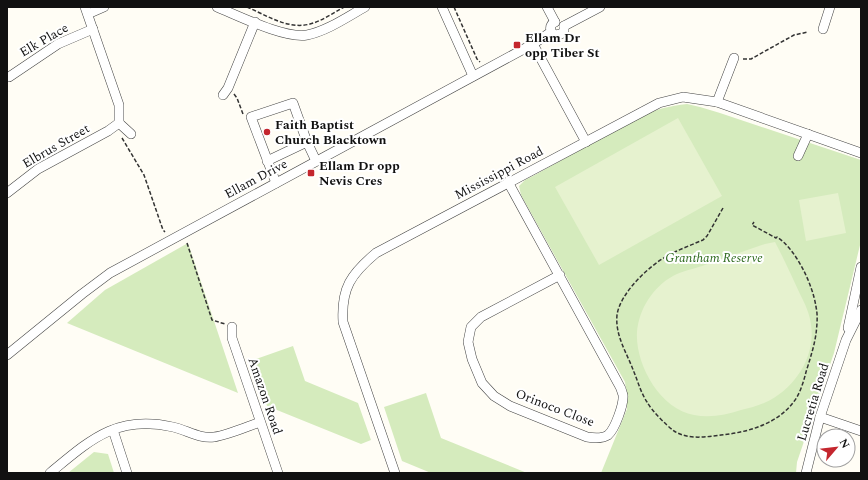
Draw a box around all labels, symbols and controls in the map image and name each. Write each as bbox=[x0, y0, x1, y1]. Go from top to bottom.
street label: Elk Place bbox=[16, 18, 72, 62]
place label: Ellam Dr opp Tiber St bbox=[525, 28, 600, 63]
marker: Ellam Dr opp Tiber St bbox=[512, 40, 522, 50]
place label: Faith Baptist Church Blacktown bbox=[275, 115, 386, 150]
street label: Elbrus Street bbox=[19, 118, 94, 173]
marker: Faith Baptist Church Blacktown bbox=[262, 127, 272, 137]
street label: Mississippi Road bbox=[451, 141, 547, 205]
street label: Ellam Drive bbox=[221, 154, 291, 204]
place label: Ellam Dr opp Nevis Cres bbox=[319, 156, 400, 191]
marker: Ellam Dr opp Nevis Cres bbox=[306, 168, 316, 178]
park label: Grantham Reserve bbox=[665, 248, 763, 268]
street label: Amazon Road bbox=[242, 355, 288, 437]
street label: Lucretia Road bbox=[792, 360, 834, 444]
street label: Orinoco Close bbox=[513, 384, 597, 432]
north arrow bbox=[816, 428, 856, 468]
text: N bbox=[835, 436, 854, 452]

